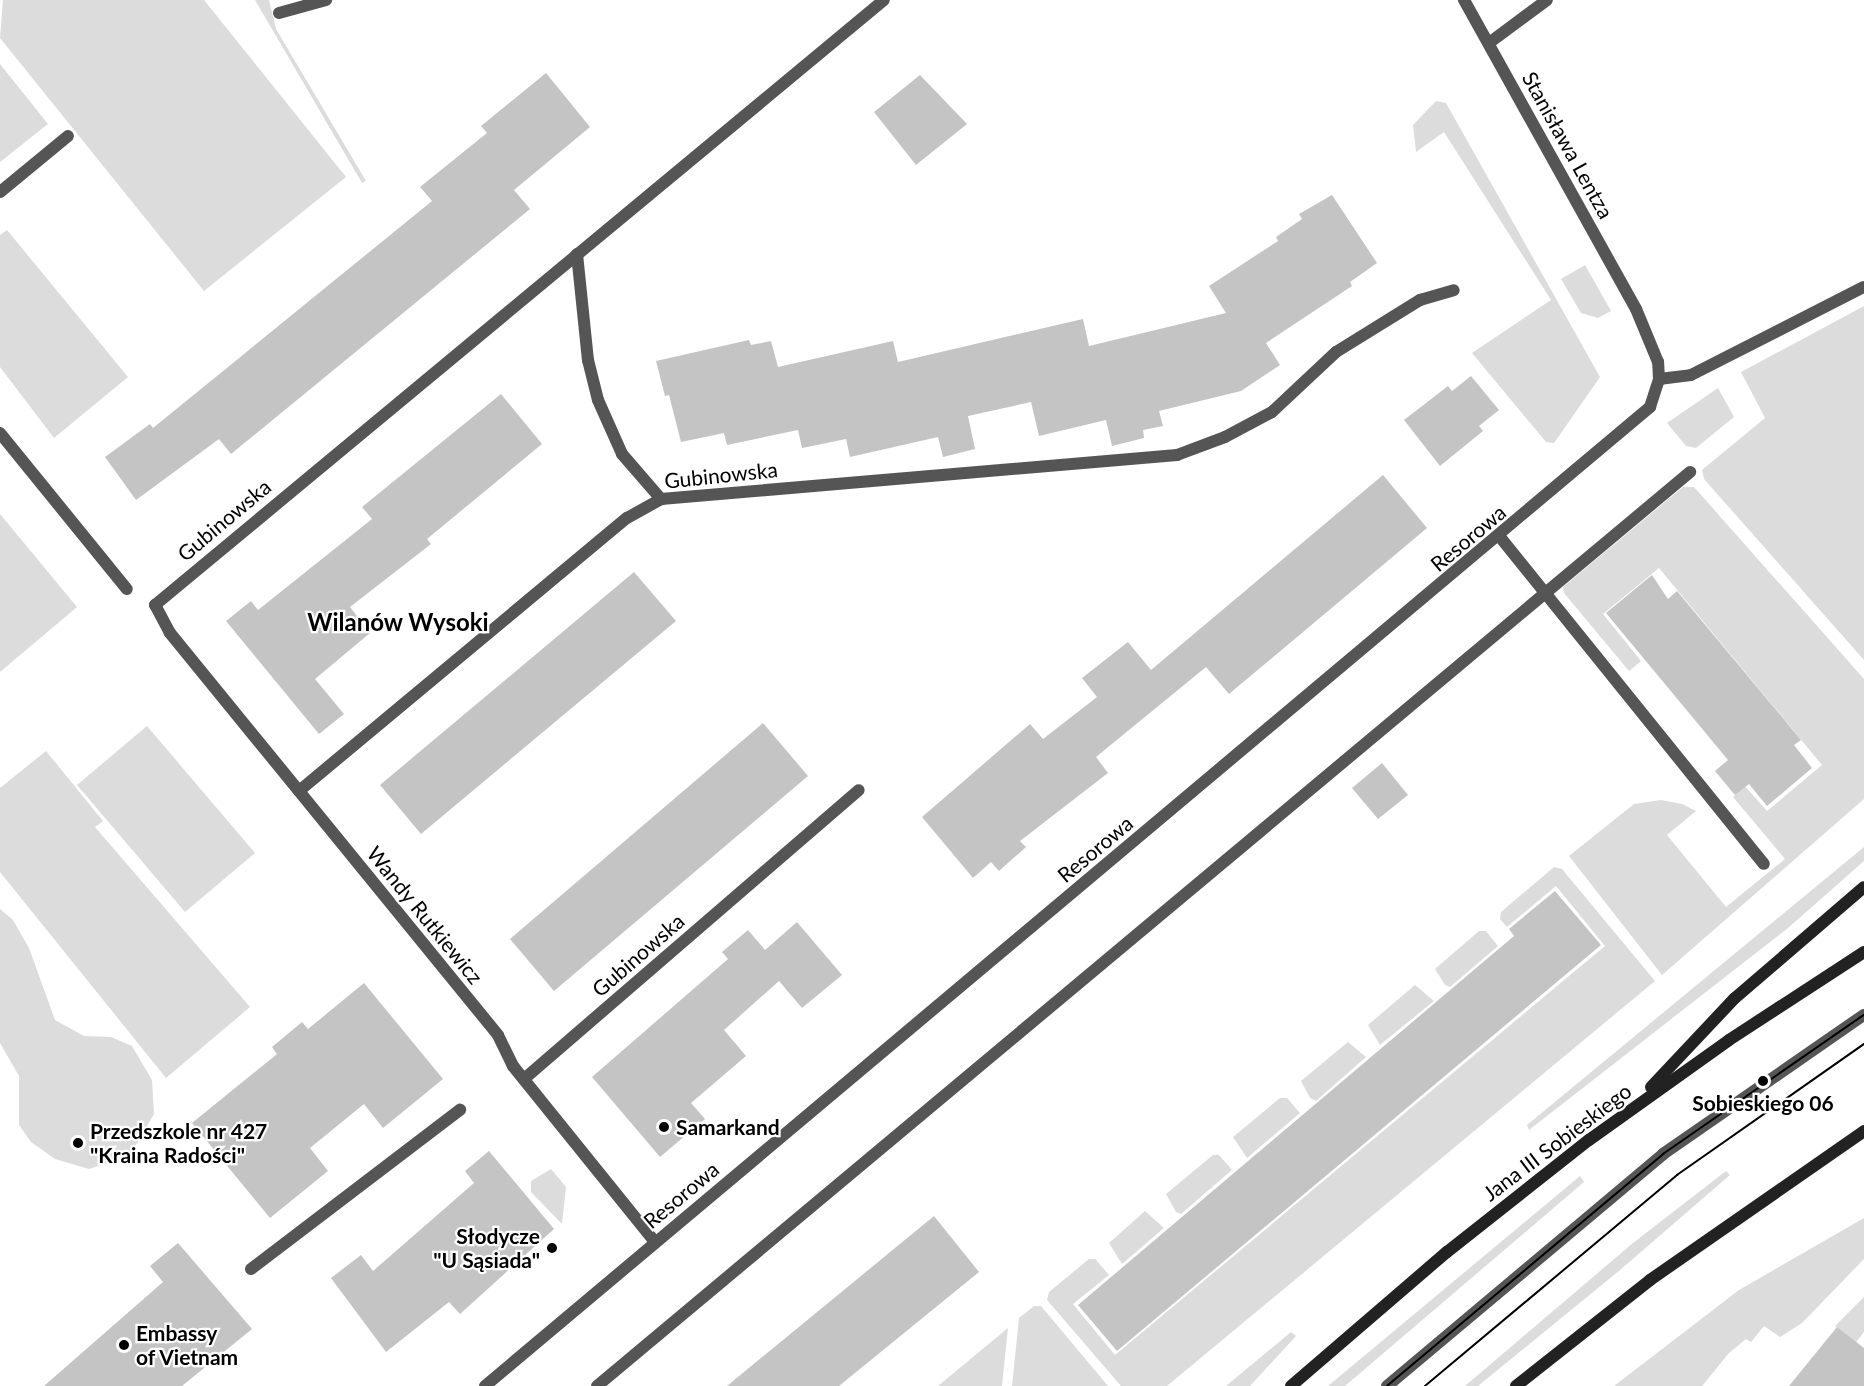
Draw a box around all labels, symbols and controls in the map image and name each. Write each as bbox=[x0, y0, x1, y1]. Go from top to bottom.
street label: Stanisława Lentza bbox=[1517, 67, 1619, 223]
street label: Gubinowska bbox=[663, 457, 779, 493]
street label: Gubinowska bbox=[172, 474, 276, 566]
street label: Resorowa bbox=[1425, 499, 1511, 577]
district label: Wilanów Wysoki bbox=[307, 608, 489, 636]
street label: Resorowa bbox=[1052, 810, 1138, 888]
street label: Wandy Rutkiewicz bbox=[362, 841, 488, 989]
street label: Gubinowska bbox=[587, 908, 689, 1002]
marker: Sobieskiego 06 bbox=[1756, 1074, 1770, 1088]
street label: Jana III Sobieskiego bbox=[1478, 1078, 1636, 1206]
place label: Sobieskiego 06 bbox=[1692, 1090, 1834, 1116]
place label: Samarkand bbox=[676, 1114, 780, 1140]
place label: Przedszkole nr 427 "Kraina Radości" bbox=[90, 1118, 268, 1168]
marker: Samarkand bbox=[657, 1120, 671, 1134]
marker: Przedszkole nr 427 "Kraina Radości" bbox=[71, 1136, 85, 1150]
street label: Resorowa bbox=[638, 1156, 724, 1234]
place label: Słodycze "U Sąsiada" bbox=[433, 1223, 540, 1273]
marker: Słodycze "U Sąsiada" bbox=[545, 1241, 559, 1255]
place label: Embassy of Vietnam bbox=[136, 1320, 239, 1370]
marker: Embassy of Vietnam bbox=[117, 1338, 131, 1352]

